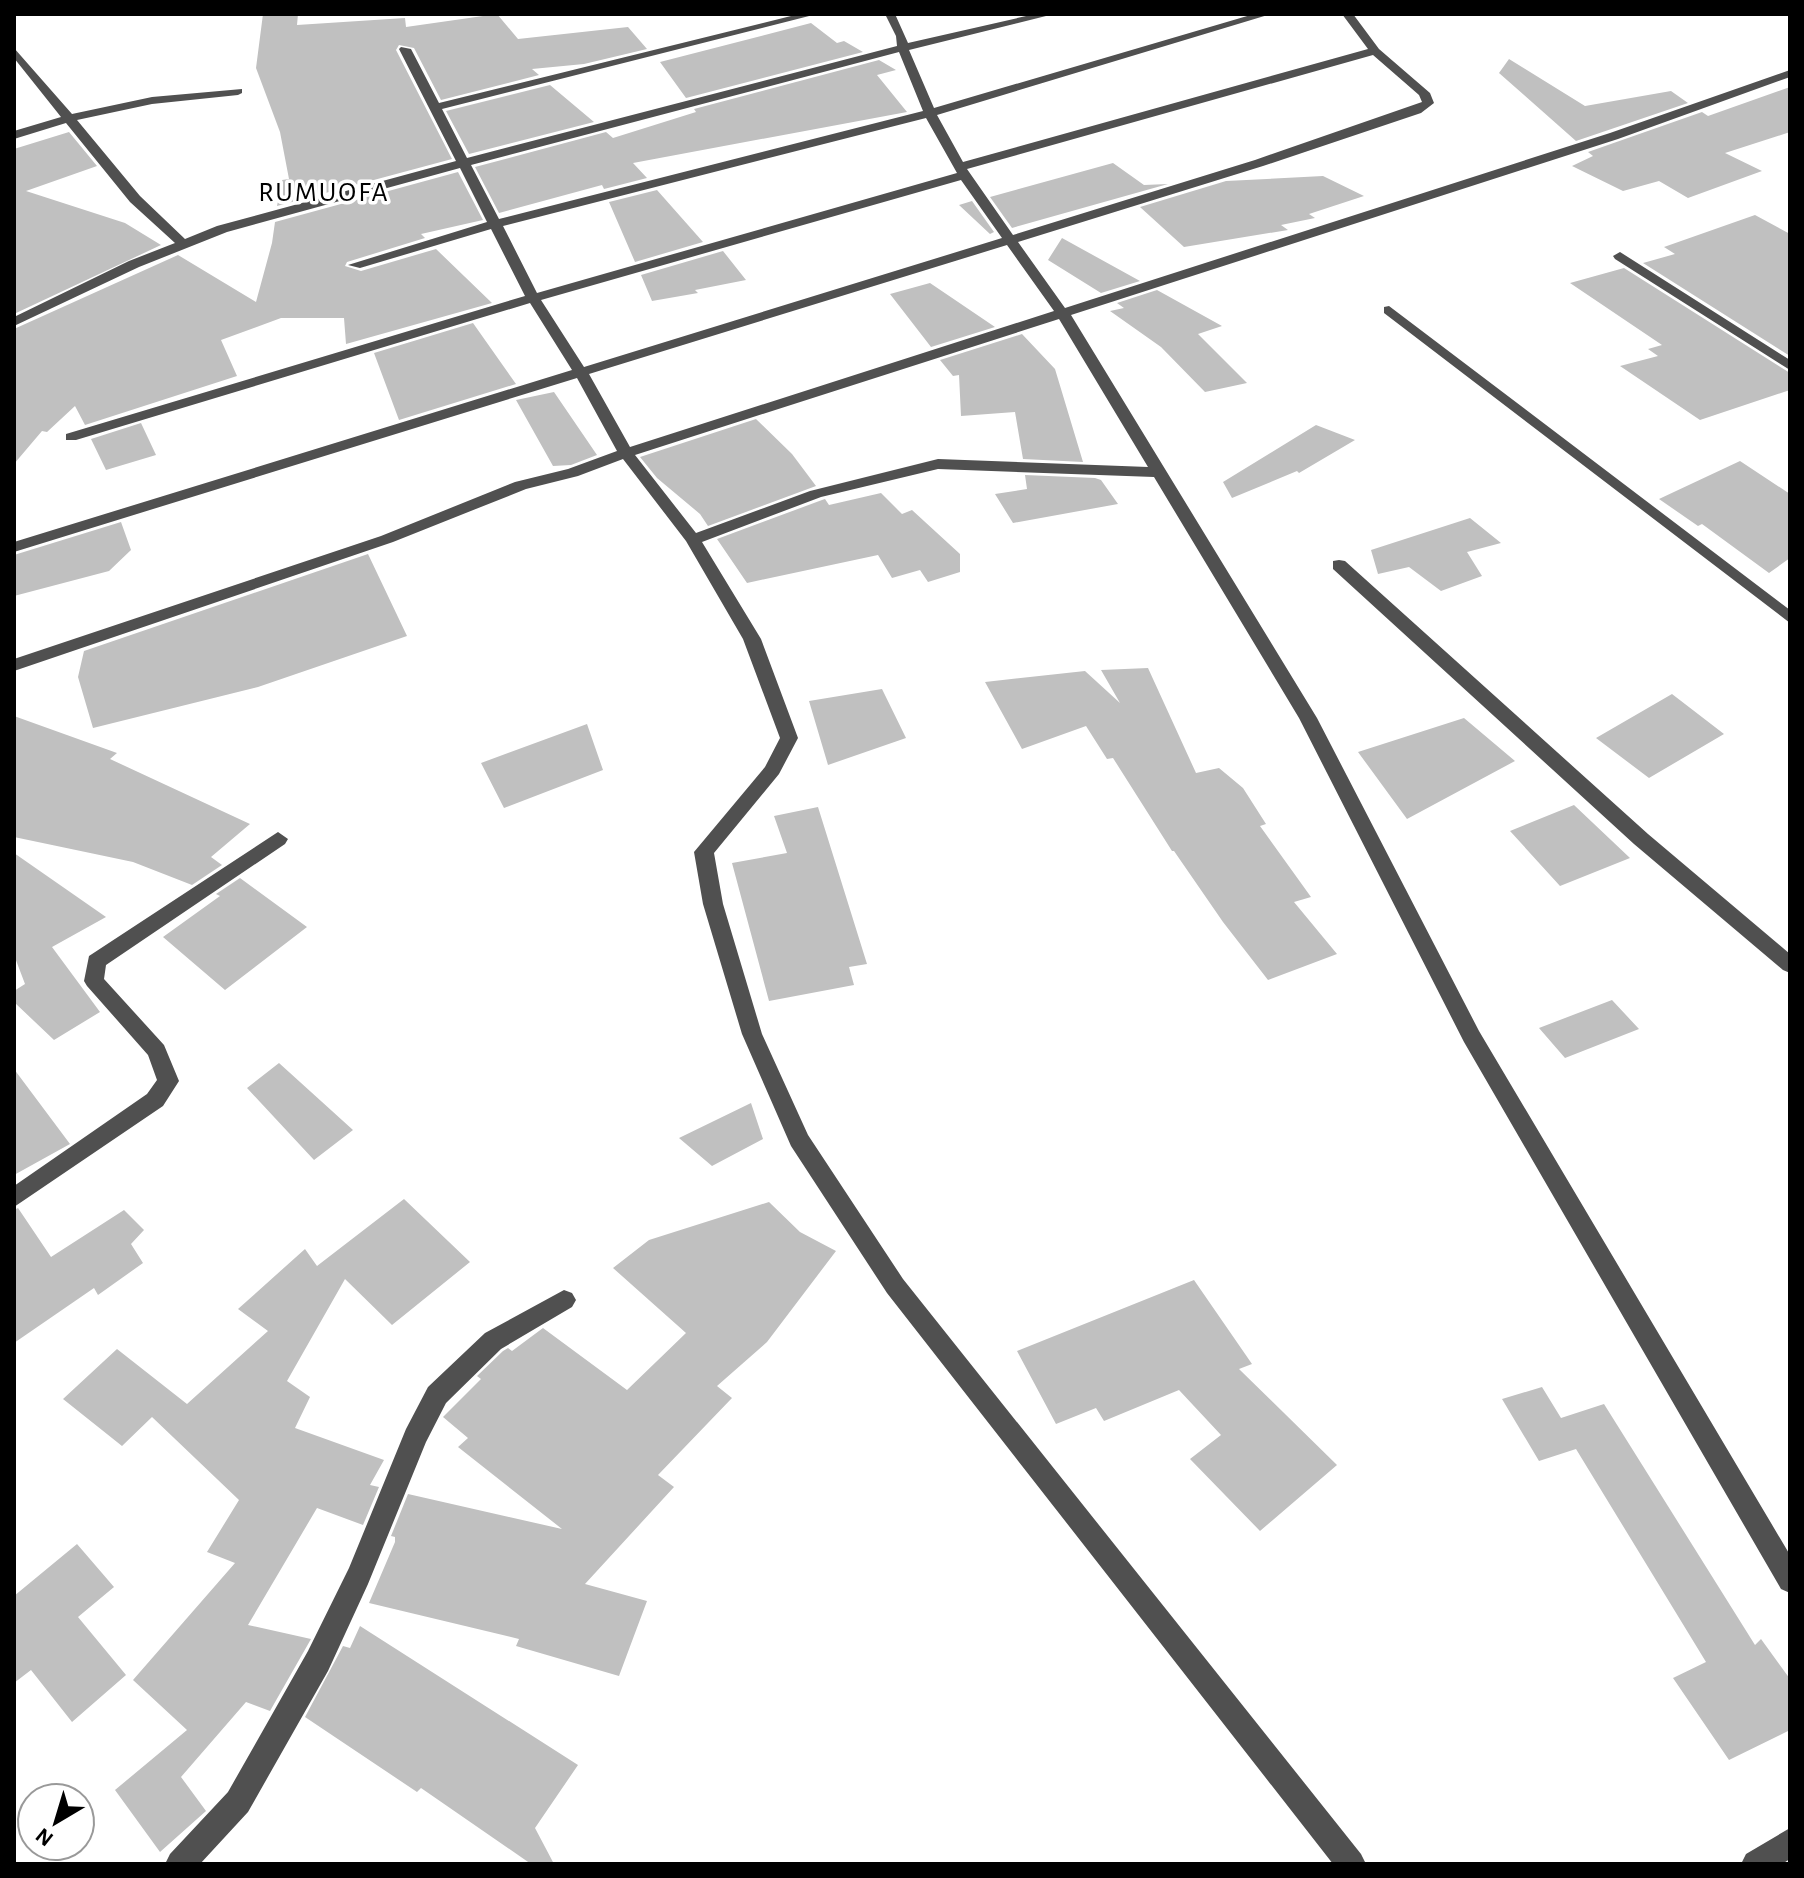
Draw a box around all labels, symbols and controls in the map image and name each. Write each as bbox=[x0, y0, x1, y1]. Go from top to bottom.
district label: RUMUOFA bbox=[258, 179, 390, 207]
north arrow bbox=[16, 1782, 96, 1862]
text: N bbox=[32, 1824, 57, 1850]

